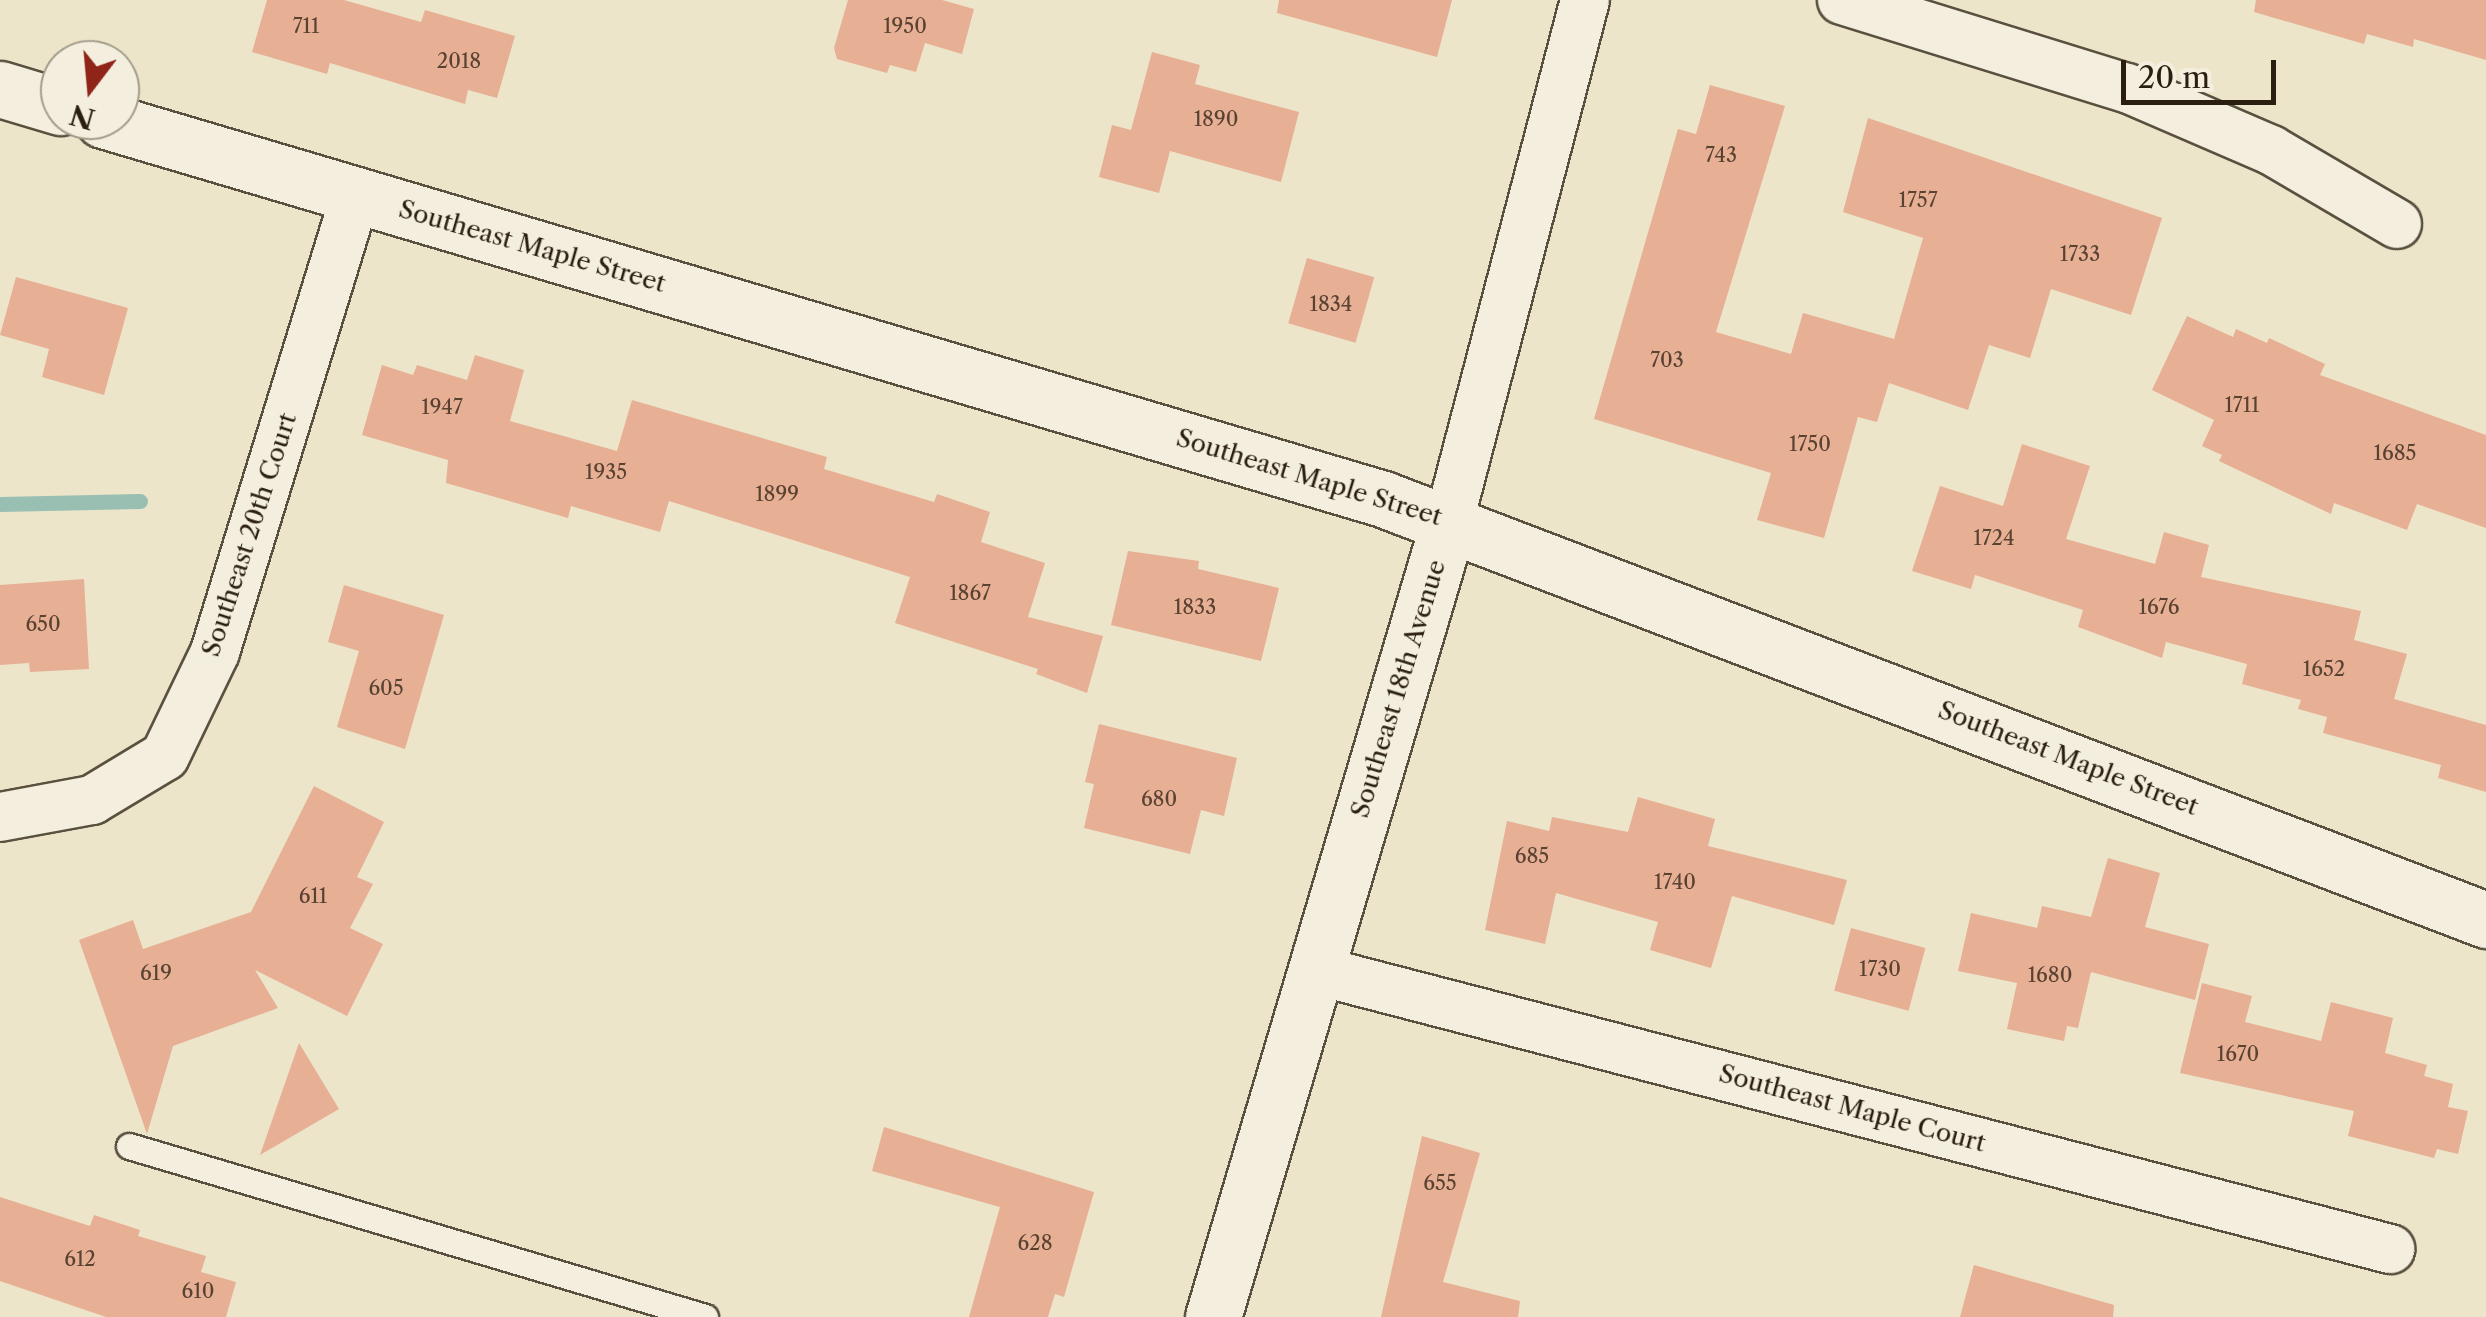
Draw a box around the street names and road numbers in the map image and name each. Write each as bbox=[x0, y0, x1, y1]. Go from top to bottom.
street label: Southeast Maple Street bbox=[395, 195, 669, 299]
street label: Southeast 20th Court bbox=[196, 409, 304, 661]
street label: Southeast Maple Street bbox=[1173, 423, 1445, 533]
street label: Southeast 18th Avenue bbox=[1345, 556, 1453, 822]
street label: Southeast Maple Street bbox=[1934, 696, 2202, 822]
street label: Southeast Maple Court bbox=[1715, 1059, 1989, 1159]

